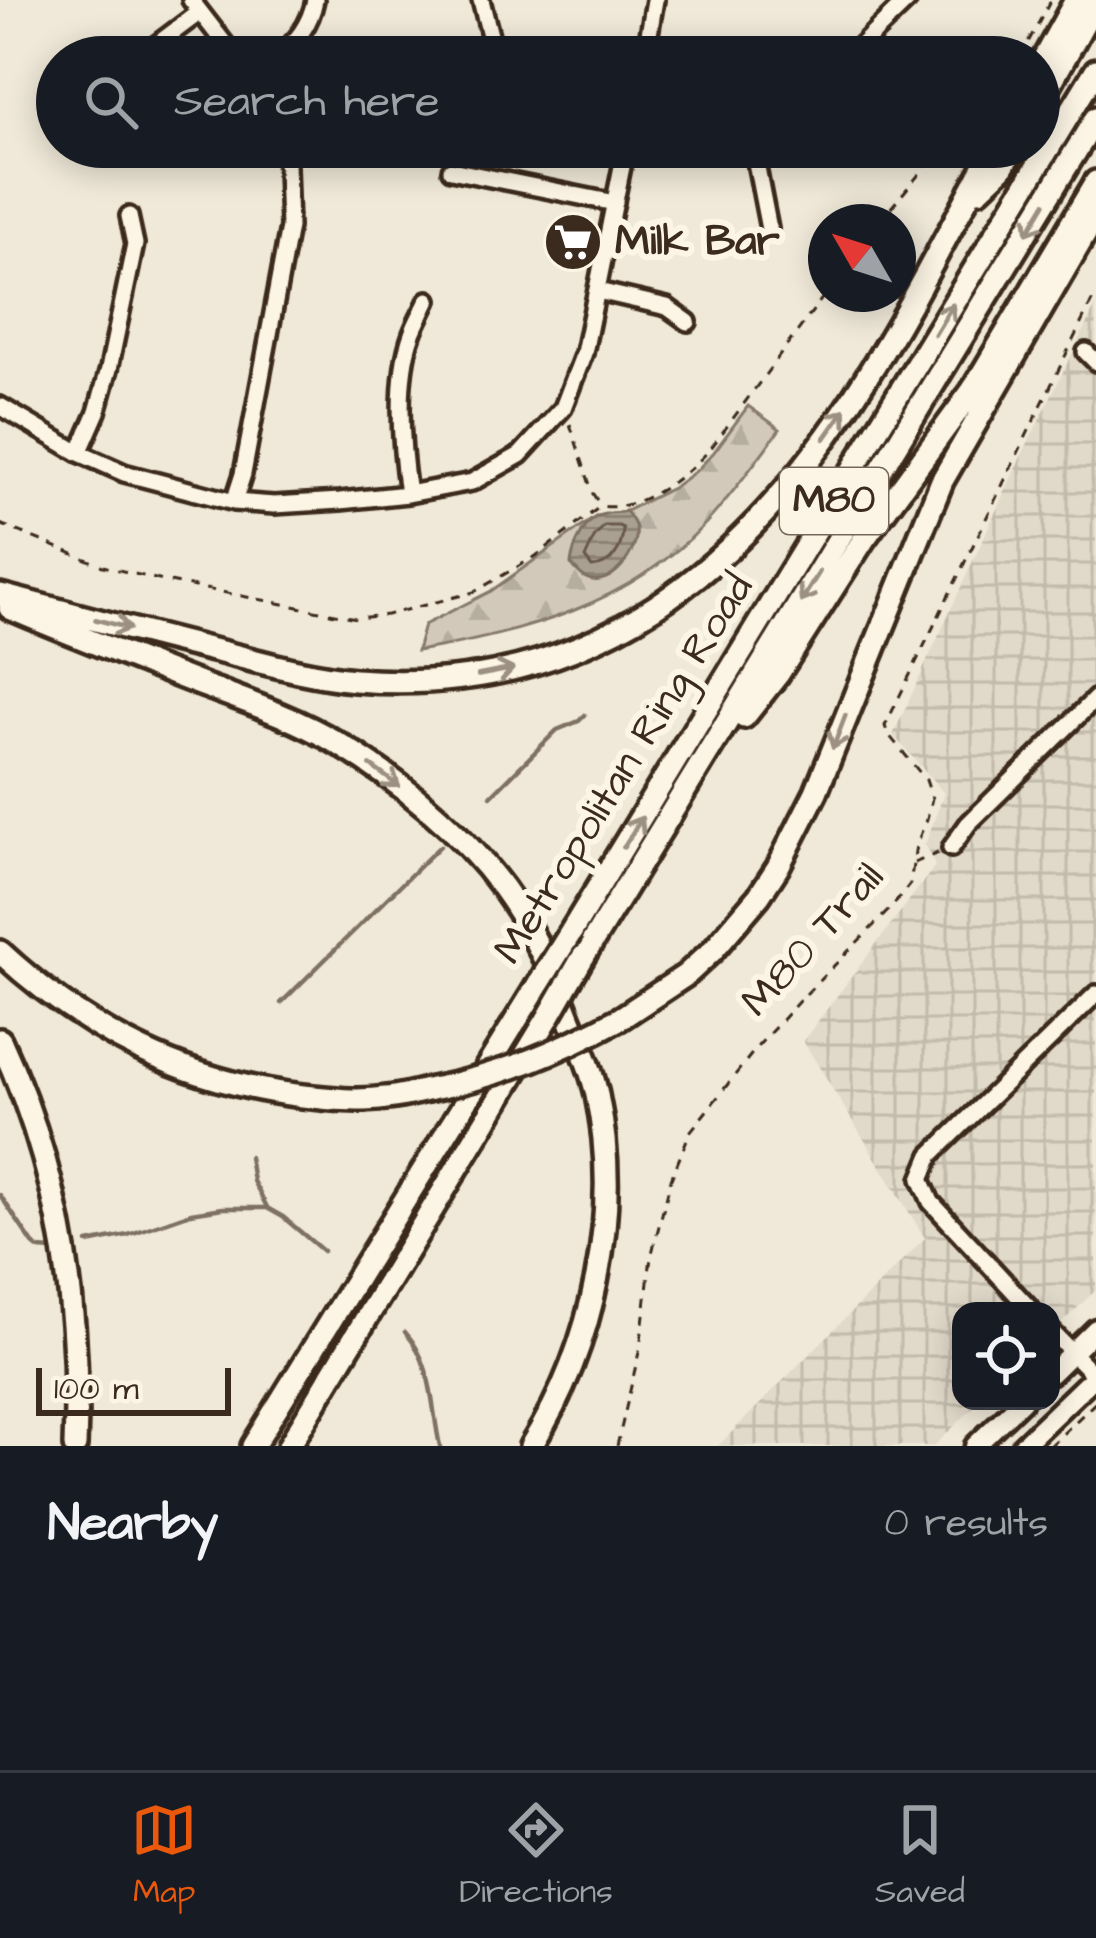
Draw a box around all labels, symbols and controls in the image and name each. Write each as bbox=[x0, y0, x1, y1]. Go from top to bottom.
search box bbox=[36, 36, 1060, 168]
icon: search bbox=[78, 69, 144, 135]
text: Search here bbox=[174, 71, 440, 133]
one-way arrow bbox=[1024, 201, 1048, 235]
north arrow bbox=[808, 204, 916, 312]
supermarket icon: Milk Bar bbox=[542, 211, 604, 273]
place label: Milk Bar bbox=[615, 213, 781, 271]
one-way arrow bbox=[932, 303, 956, 337]
one-way arrow bbox=[822, 408, 847, 441]
road number: M80 bbox=[780, 468, 888, 534]
street label: Metropolitan Ring Road bbox=[480, 563, 768, 975]
one-way arrow bbox=[798, 569, 822, 603]
one-way arrow bbox=[94, 615, 132, 637]
one-way arrow bbox=[476, 659, 514, 682]
one-way arrow bbox=[827, 713, 849, 750]
one-way arrow bbox=[368, 763, 401, 788]
one-way arrow bbox=[621, 816, 645, 850]
street label: M80 Trail bbox=[728, 850, 898, 1030]
map controls bbox=[952, 1302, 1060, 1410]
button: locate bbox=[952, 1302, 1060, 1410]
scale bar bbox=[36, 1362, 231, 1415]
text: 100 m bbox=[54, 1366, 139, 1412]
text: Nearby bbox=[48, 1489, 218, 1560]
text: 0 results bbox=[884, 1497, 1048, 1551]
tab: Map bbox=[131, 1797, 197, 1915]
tab: Directions bbox=[459, 1797, 613, 1915]
tab: Saved bbox=[875, 1797, 965, 1915]

